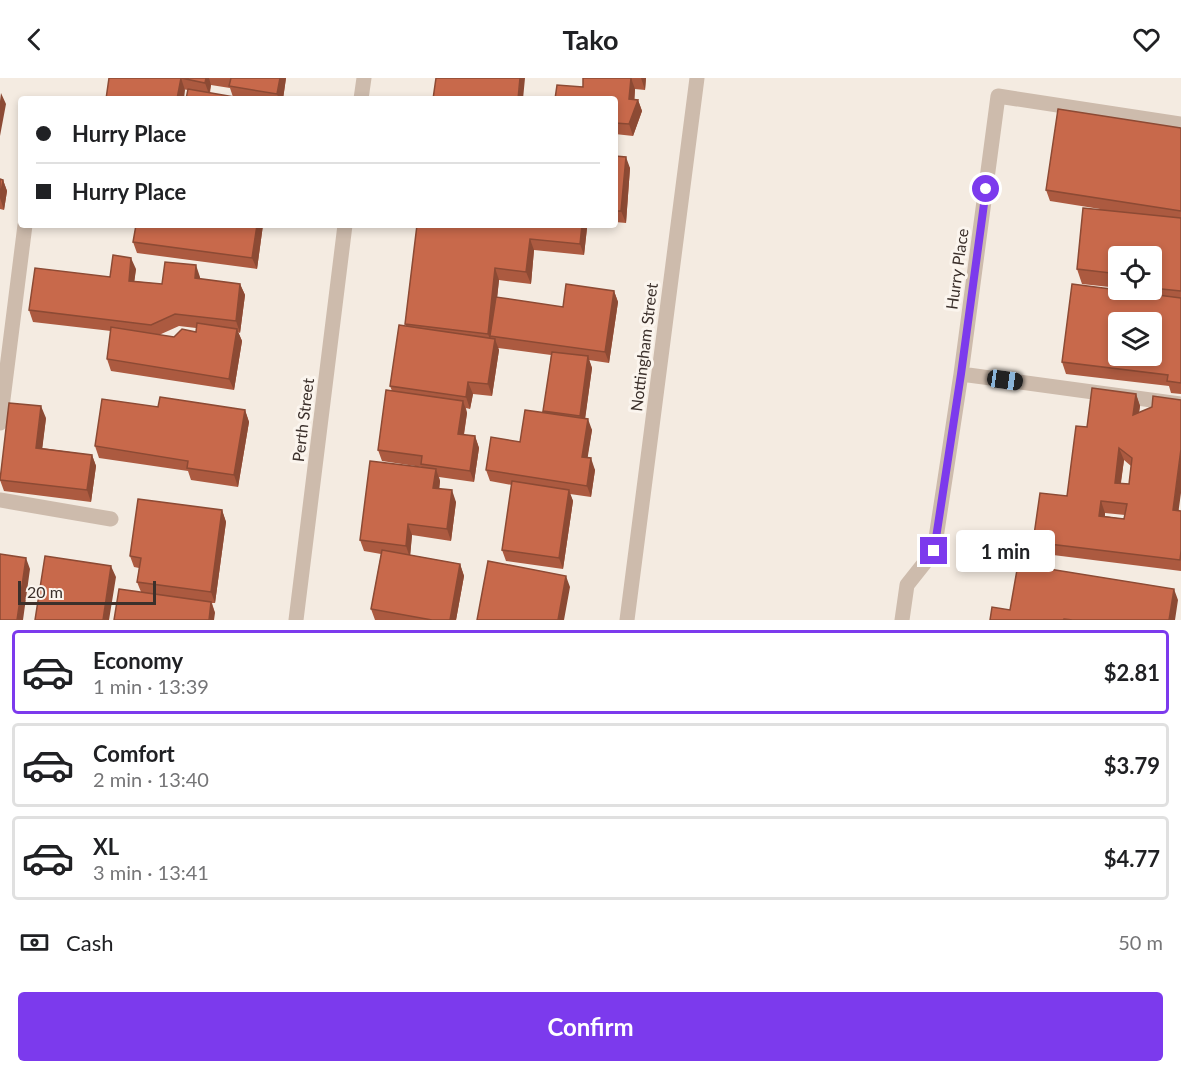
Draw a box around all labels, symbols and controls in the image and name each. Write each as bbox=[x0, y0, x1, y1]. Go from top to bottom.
icon: back bbox=[18, 23, 51, 56]
text: Tako bbox=[562, 23, 619, 56]
icon: heart bbox=[1130, 23, 1163, 56]
text: Hurry Place bbox=[72, 120, 186, 147]
route start bbox=[972, 175, 999, 202]
text: Hurry Place bbox=[72, 178, 186, 205]
street label: Hurry Place bbox=[941, 227, 972, 311]
map controls bbox=[1108, 246, 1162, 366]
button: locate bbox=[1108, 246, 1162, 300]
street label: Nottingham Street bbox=[626, 281, 661, 412]
button: layers bbox=[1108, 312, 1162, 366]
car bbox=[986, 369, 1024, 391]
street label: Perth Street bbox=[288, 377, 317, 463]
callout: 1 min bbox=[955, 530, 1054, 572]
route end bbox=[920, 537, 947, 564]
text: 1 min bbox=[981, 539, 1030, 563]
scale bar bbox=[18, 578, 156, 606]
text: 20 m bbox=[27, 582, 63, 601]
icon: car bbox=[21, 645, 75, 699]
text: Economy bbox=[93, 647, 183, 674]
text: $2.81 bbox=[1104, 659, 1160, 686]
text: 1 min · 13:39 bbox=[93, 674, 209, 698]
icon: car bbox=[21, 738, 75, 792]
text: Comfort bbox=[93, 740, 175, 767]
text: $3.79 bbox=[1104, 752, 1160, 779]
text: 2 min · 13:40 bbox=[93, 767, 209, 791]
icon: car bbox=[21, 831, 75, 885]
text: XL bbox=[93, 833, 119, 860]
text: $4.77 bbox=[1104, 845, 1160, 872]
text: 3 min · 13:41 bbox=[93, 860, 209, 884]
icon: cash bbox=[18, 926, 51, 959]
text: Cash bbox=[66, 929, 113, 956]
text: 50 m bbox=[1118, 930, 1163, 954]
button: Confirm bbox=[18, 992, 1163, 1061]

